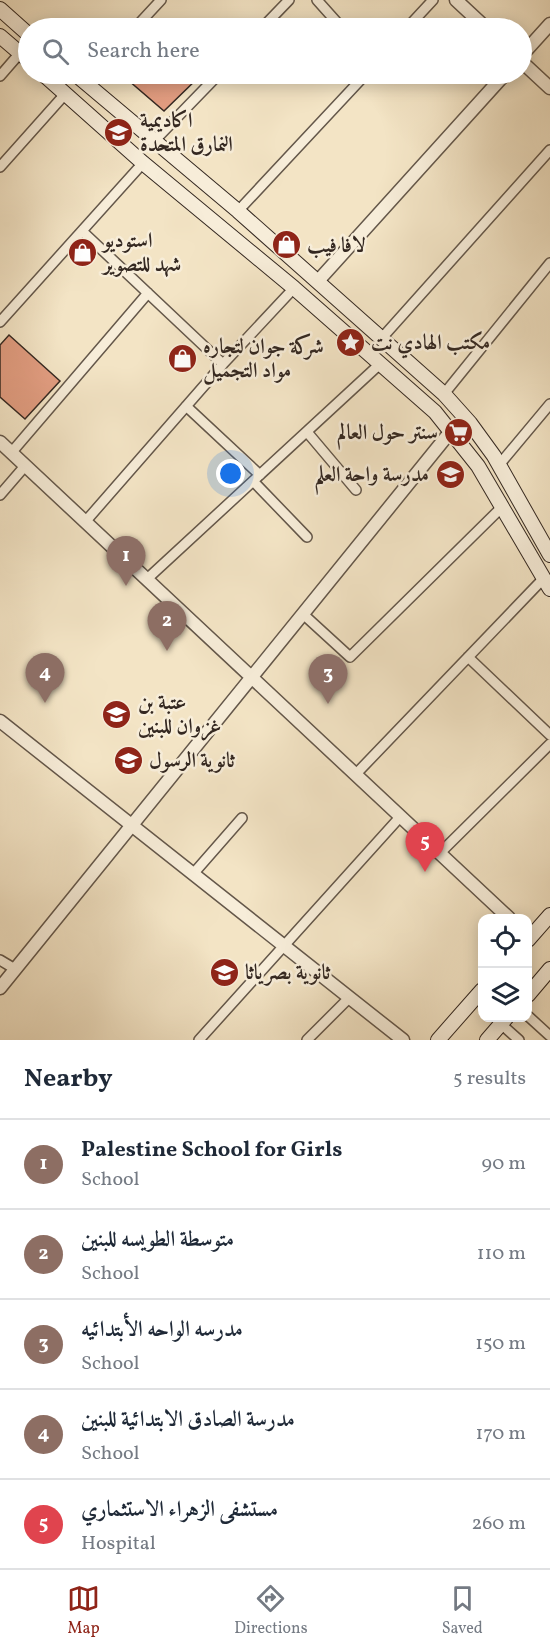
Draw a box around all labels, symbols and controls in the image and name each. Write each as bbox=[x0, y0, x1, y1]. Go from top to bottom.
search box bbox=[18, 18, 532, 84]
icon: search bbox=[39, 35, 72, 68]
text: Search here bbox=[87, 36, 200, 67]
place label: اكاديمية النمارق المتحدة bbox=[140, 107, 233, 160]
school or university icon: اكاديمية النمارق المتحدة bbox=[103, 116, 135, 148]
place label: استوديو شهد للتصوير bbox=[101, 227, 181, 280]
shop icon: لافا فيب bbox=[270, 229, 302, 261]
place label: لافا فيب bbox=[307, 232, 366, 261]
shop icon: استوديو شهد للتصوير bbox=[66, 236, 98, 268]
place icon: مكتب الهادي نت bbox=[334, 326, 366, 358]
place label: مكتب الهادي نت bbox=[371, 329, 490, 359]
place label: شركة جوان لتجاره مواد التجميل bbox=[203, 333, 324, 386]
shop icon: شركة جوان لتجاره مواد التجميل bbox=[166, 342, 198, 374]
supermarket icon: سنتر حول العالم bbox=[443, 416, 475, 448]
place label: سنتر حول العالم bbox=[337, 419, 438, 450]
school or university icon: مدرسة واحة العلم bbox=[434, 458, 466, 490]
your location bbox=[216, 459, 245, 488]
place label: مدرسة واحة العلم bbox=[315, 461, 429, 495]
pin: 1 bbox=[106, 536, 146, 586]
pin: 2 bbox=[148, 602, 186, 651]
pin: 4 bbox=[26, 654, 64, 703]
pin: 3 bbox=[308, 654, 348, 704]
place label: عتبة بن غزوان للبنين bbox=[138, 689, 221, 742]
school or university icon: عتبة بن غزوان للبنين bbox=[101, 698, 133, 730]
school or university icon: ثانوية الرسول bbox=[112, 744, 144, 776]
place label: ثانوية الرسول bbox=[149, 747, 236, 776]
pin: 5 bbox=[406, 822, 444, 872]
map controls bbox=[478, 914, 532, 1022]
button: locate bbox=[478, 914, 532, 968]
school or university icon: ثانوية بصرياثا bbox=[208, 956, 240, 988]
place label: ثانوية بصرياثا bbox=[245, 959, 331, 988]
button: layers bbox=[478, 968, 532, 1022]
text: Nearby bbox=[24, 1061, 113, 1097]
text: 5 results bbox=[453, 1065, 526, 1093]
text: Palestine School for Girls bbox=[81, 1135, 342, 1166]
text: 1 bbox=[39, 1150, 48, 1178]
text: 90 m bbox=[482, 1150, 526, 1178]
text: School bbox=[81, 1166, 139, 1194]
text: متوسطة الطويسه للبنين bbox=[81, 1225, 234, 1256]
text: 2 bbox=[38, 1240, 49, 1268]
text: 110 m bbox=[477, 1240, 526, 1268]
text: School bbox=[81, 1260, 139, 1288]
text: مدرسه الواحه الأبتدائيه bbox=[81, 1315, 243, 1346]
text: 3 bbox=[38, 1330, 49, 1358]
text: 150 m bbox=[475, 1330, 526, 1358]
text: School bbox=[81, 1350, 139, 1378]
text: مدرسة الصادق الابتدائية للبنين bbox=[81, 1405, 295, 1436]
text: 4 bbox=[37, 1420, 50, 1448]
text: 170 m bbox=[476, 1420, 526, 1448]
text: School bbox=[81, 1440, 139, 1468]
text: مستشفى الزهراء الاستثماري bbox=[81, 1495, 278, 1526]
text: 5 bbox=[39, 1510, 48, 1538]
text: 260 m bbox=[471, 1510, 526, 1538]
text: Hospital bbox=[81, 1530, 156, 1558]
tab: Map bbox=[67, 1582, 100, 1640]
tab: Directions bbox=[234, 1582, 308, 1640]
tab: Saved bbox=[442, 1582, 483, 1640]

